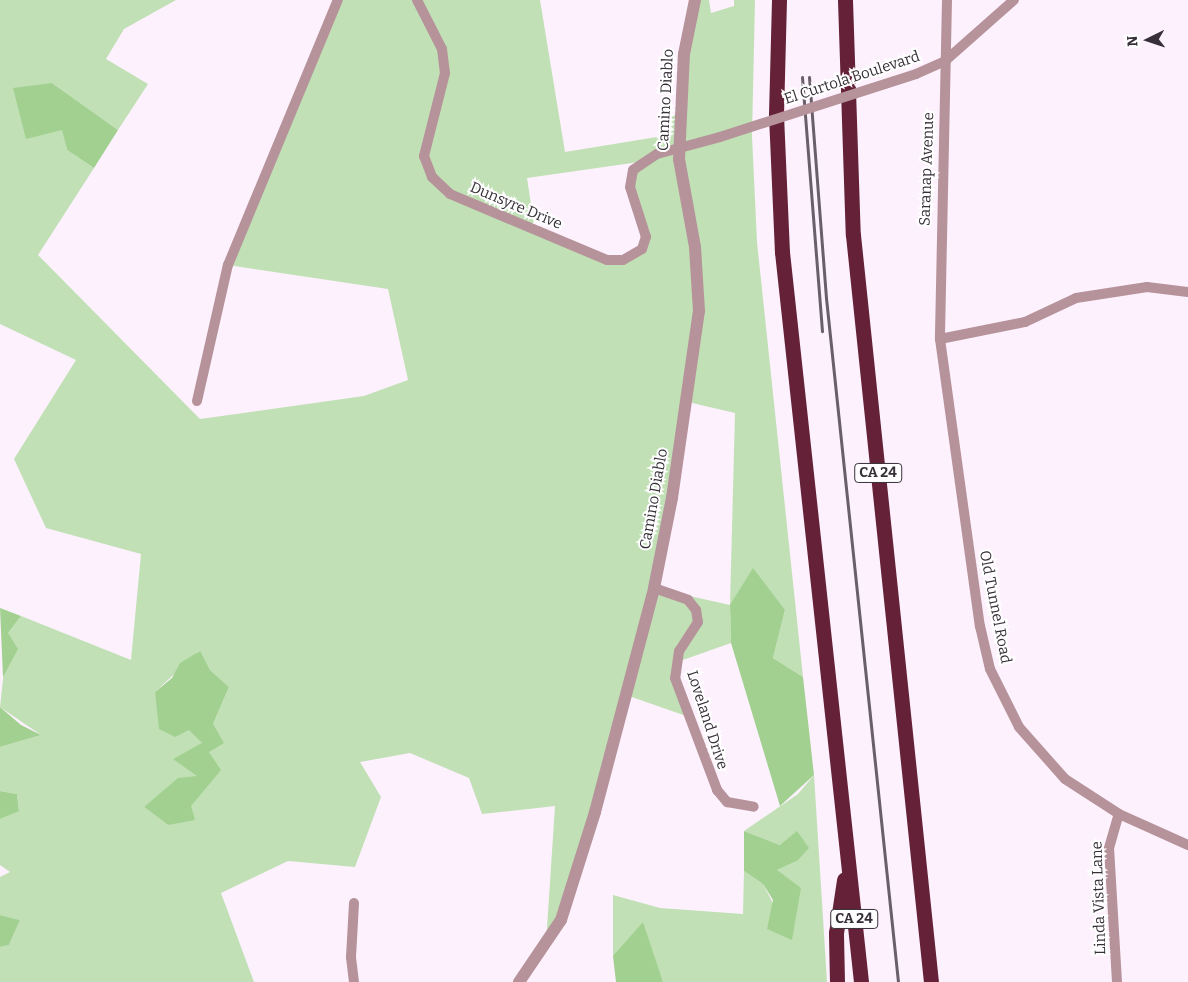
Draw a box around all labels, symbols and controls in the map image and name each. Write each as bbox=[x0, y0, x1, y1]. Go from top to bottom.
north arrow bbox=[1123, 15, 1173, 65]
text: N bbox=[1124, 35, 1141, 47]
street label: El Curtola Boulevard bbox=[782, 48, 922, 108]
street label: Camino Diablo bbox=[654, 49, 678, 151]
street label: Saranap Avenue bbox=[916, 112, 938, 226]
street label: Dunsyre Drive bbox=[467, 178, 565, 234]
street label: Camino Diablo bbox=[636, 447, 672, 551]
road number: CA 24 bbox=[853, 462, 903, 484]
street label: Old Tunnel Road bbox=[975, 549, 1015, 665]
street label: Loveland Drive bbox=[683, 668, 731, 772]
street label: Linda Vista Lane bbox=[1088, 841, 1110, 955]
road number: CA 24 bbox=[829, 908, 879, 931]

